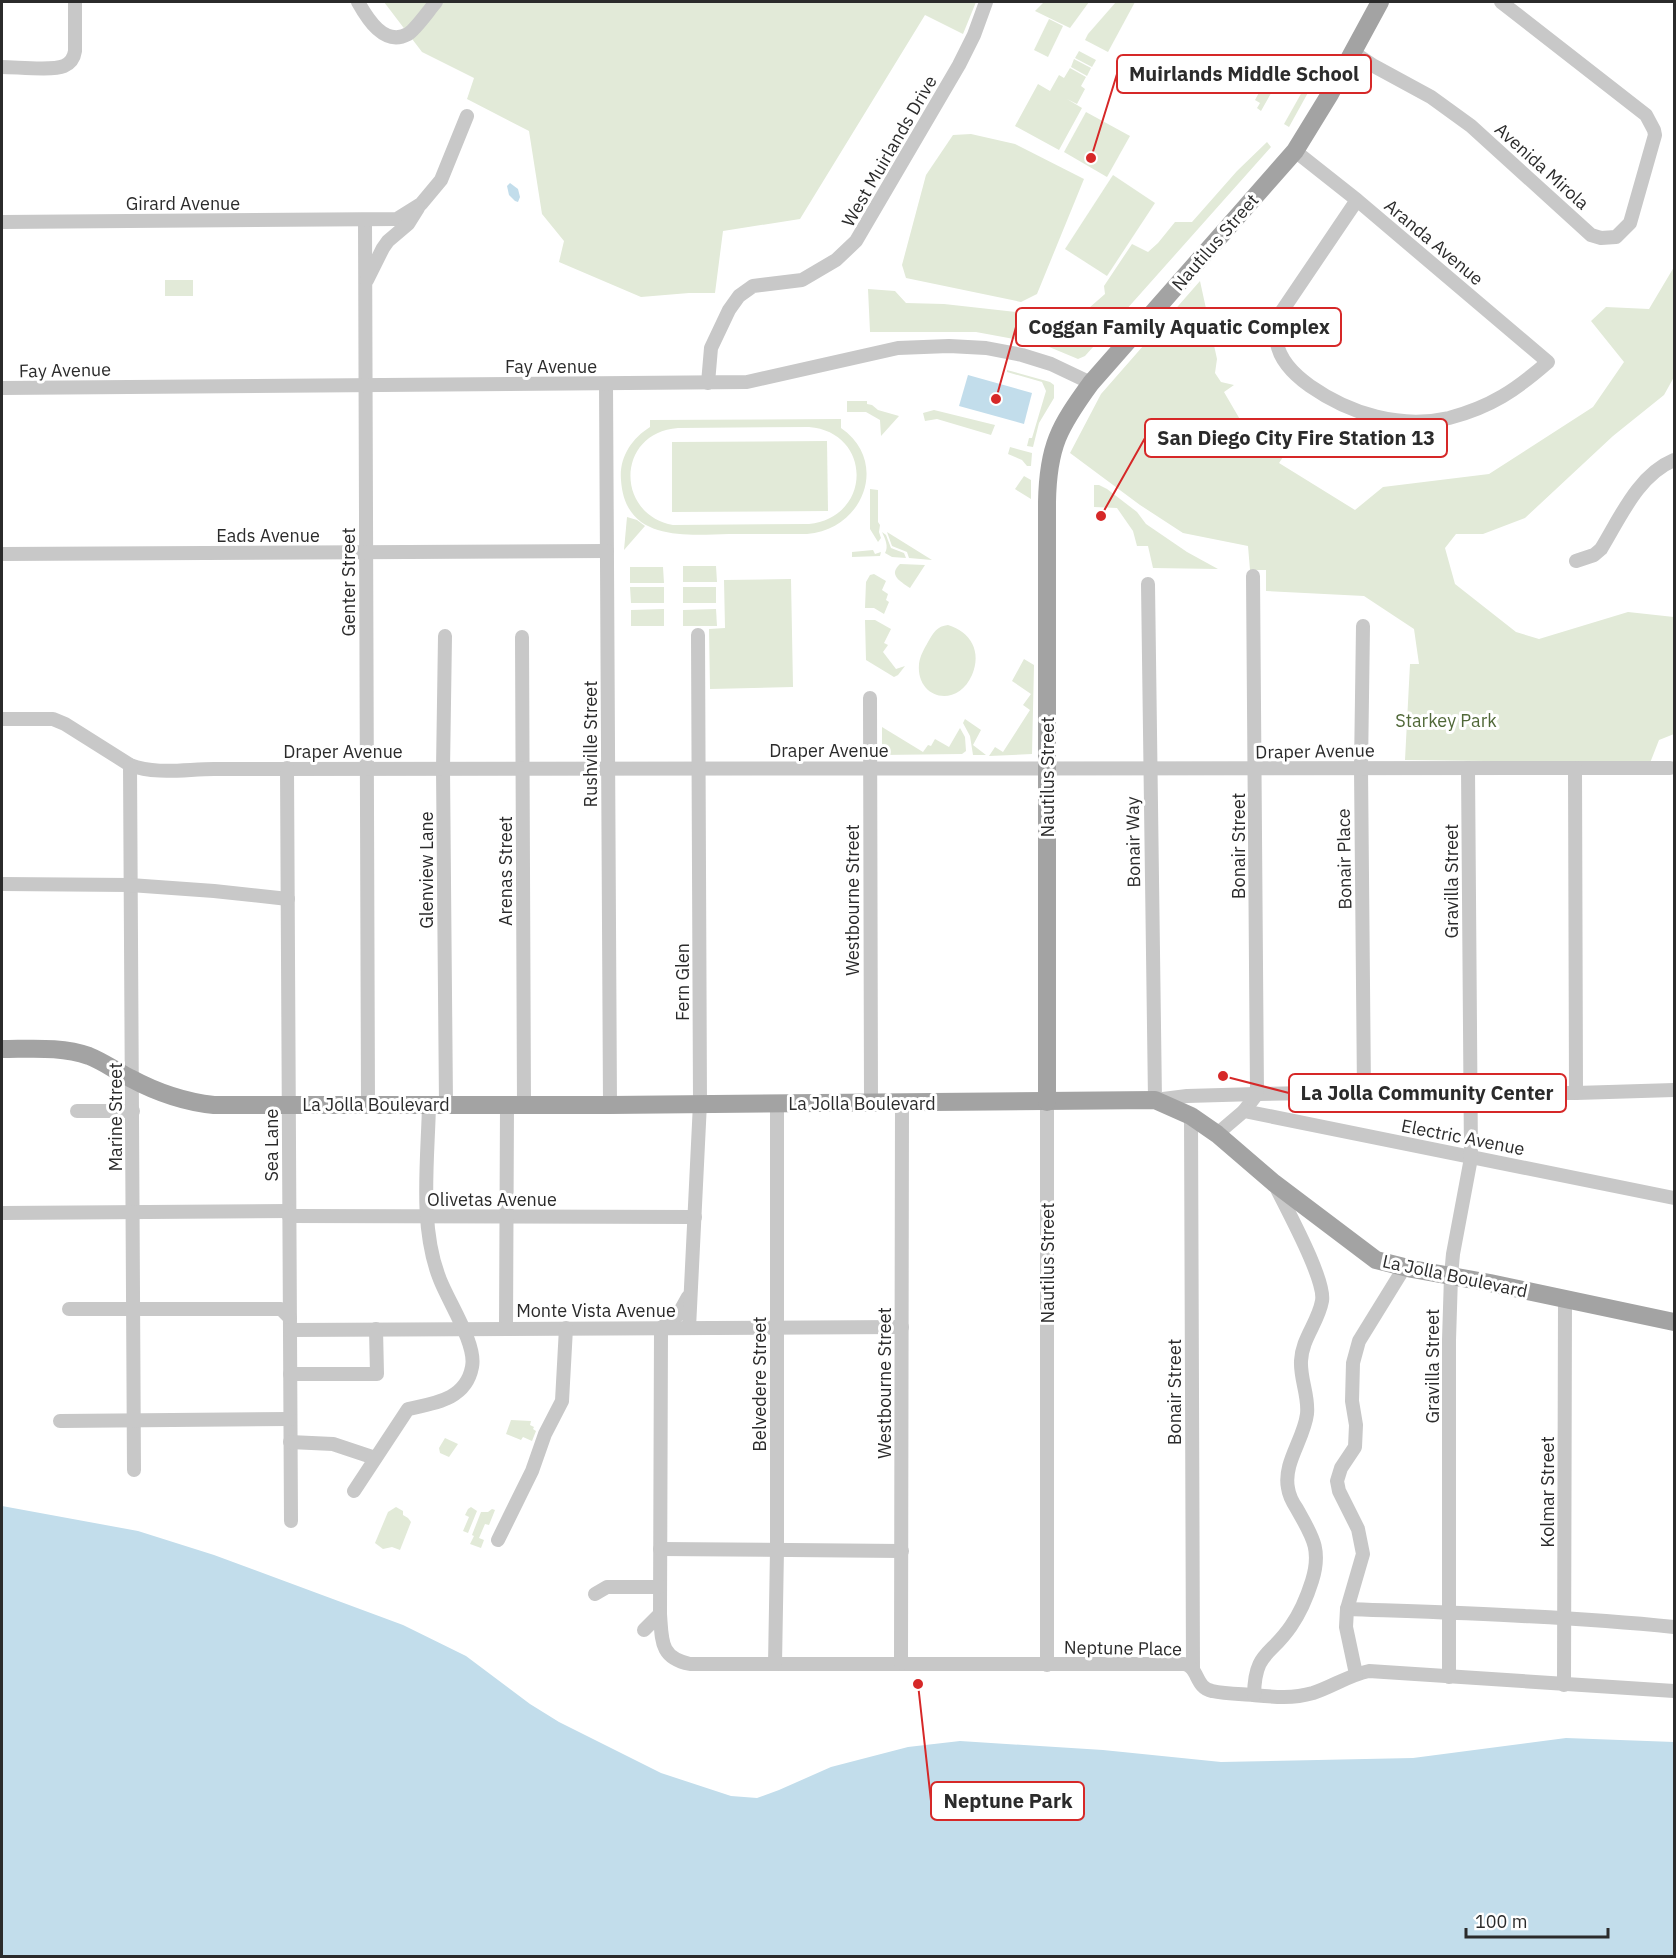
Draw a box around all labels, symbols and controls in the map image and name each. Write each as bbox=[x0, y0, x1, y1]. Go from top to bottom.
callout: Muirlands Middle School bbox=[1117, 55, 1371, 93]
text: Muirlands Middle School bbox=[1129, 60, 1359, 87]
street label: West Muirlands Drive bbox=[836, 71, 942, 231]
street label: Avenida Mirola bbox=[1490, 118, 1594, 215]
street label: Nautilus Street bbox=[1167, 189, 1263, 295]
street label: Girard Avenue bbox=[126, 192, 240, 215]
street label: Aranda Avenue bbox=[1380, 194, 1488, 290]
callout: Coggan Family Aquatic Complex bbox=[1016, 308, 1341, 346]
text: Coggan Family Aquatic Complex bbox=[1028, 313, 1330, 340]
street label: Fay Avenue bbox=[505, 355, 597, 378]
street label: Fay Avenue bbox=[19, 358, 111, 382]
callout: San Diego City Fire Station 13 bbox=[1145, 419, 1447, 457]
text: San Diego City Fire Station 13 bbox=[1157, 424, 1435, 451]
street label: Eads Avenue bbox=[216, 524, 320, 547]
street label: Genter Street bbox=[337, 528, 360, 636]
street label: Rushville Street bbox=[579, 680, 602, 808]
park label: Starkey Park bbox=[1395, 709, 1497, 732]
street label: Nautilus Street bbox=[1036, 717, 1059, 837]
street label: Draper Avenue bbox=[1255, 738, 1375, 764]
street label: Draper Avenue bbox=[769, 739, 889, 762]
street label: Draper Avenue bbox=[283, 740, 403, 763]
street label: Bonair Street bbox=[1227, 793, 1250, 899]
street label: Bonair Way bbox=[1121, 796, 1145, 888]
street label: Bonair Place bbox=[1332, 808, 1356, 910]
street label: Glenview Lane bbox=[415, 811, 438, 929]
street label: Arenas Street bbox=[494, 816, 517, 926]
street label: Westbourne Street bbox=[841, 824, 864, 976]
street label: Gravilla Street bbox=[1440, 824, 1463, 938]
street label: Fern Glen bbox=[671, 943, 694, 1021]
street label: Marine Street bbox=[104, 1062, 127, 1172]
callout: La Jolla Community Center bbox=[1289, 1074, 1566, 1112]
text: La Jolla Community Center bbox=[1300, 1079, 1554, 1106]
street label: La Jolla Boulevard bbox=[788, 1092, 936, 1115]
street label: La Jolla Boulevard bbox=[302, 1093, 450, 1116]
street label: Sea Lane bbox=[260, 1108, 283, 1181]
street label: Electric Avenue bbox=[1399, 1114, 1527, 1160]
street label: Olivetas Avenue bbox=[427, 1188, 557, 1211]
street label: Nautilus Street bbox=[1036, 1203, 1059, 1323]
street label: La Jolla Boulevard bbox=[1380, 1249, 1530, 1303]
street label: Monte Vista Avenue bbox=[516, 1299, 676, 1322]
street label: Westbourne Street bbox=[873, 1307, 896, 1459]
street label: Gravilla Street bbox=[1421, 1309, 1444, 1423]
street label: Belvedere Street bbox=[748, 1316, 771, 1452]
street label: Bonair Street bbox=[1163, 1339, 1186, 1445]
street label: Kolmar Street bbox=[1536, 1436, 1559, 1548]
street label: Neptune Place bbox=[1064, 1635, 1182, 1661]
callout: Neptune Park bbox=[931, 1782, 1084, 1820]
text: Neptune Park bbox=[943, 1787, 1073, 1814]
scale bar bbox=[1466, 1901, 1608, 1939]
text: 100 m bbox=[1475, 1910, 1527, 1933]

